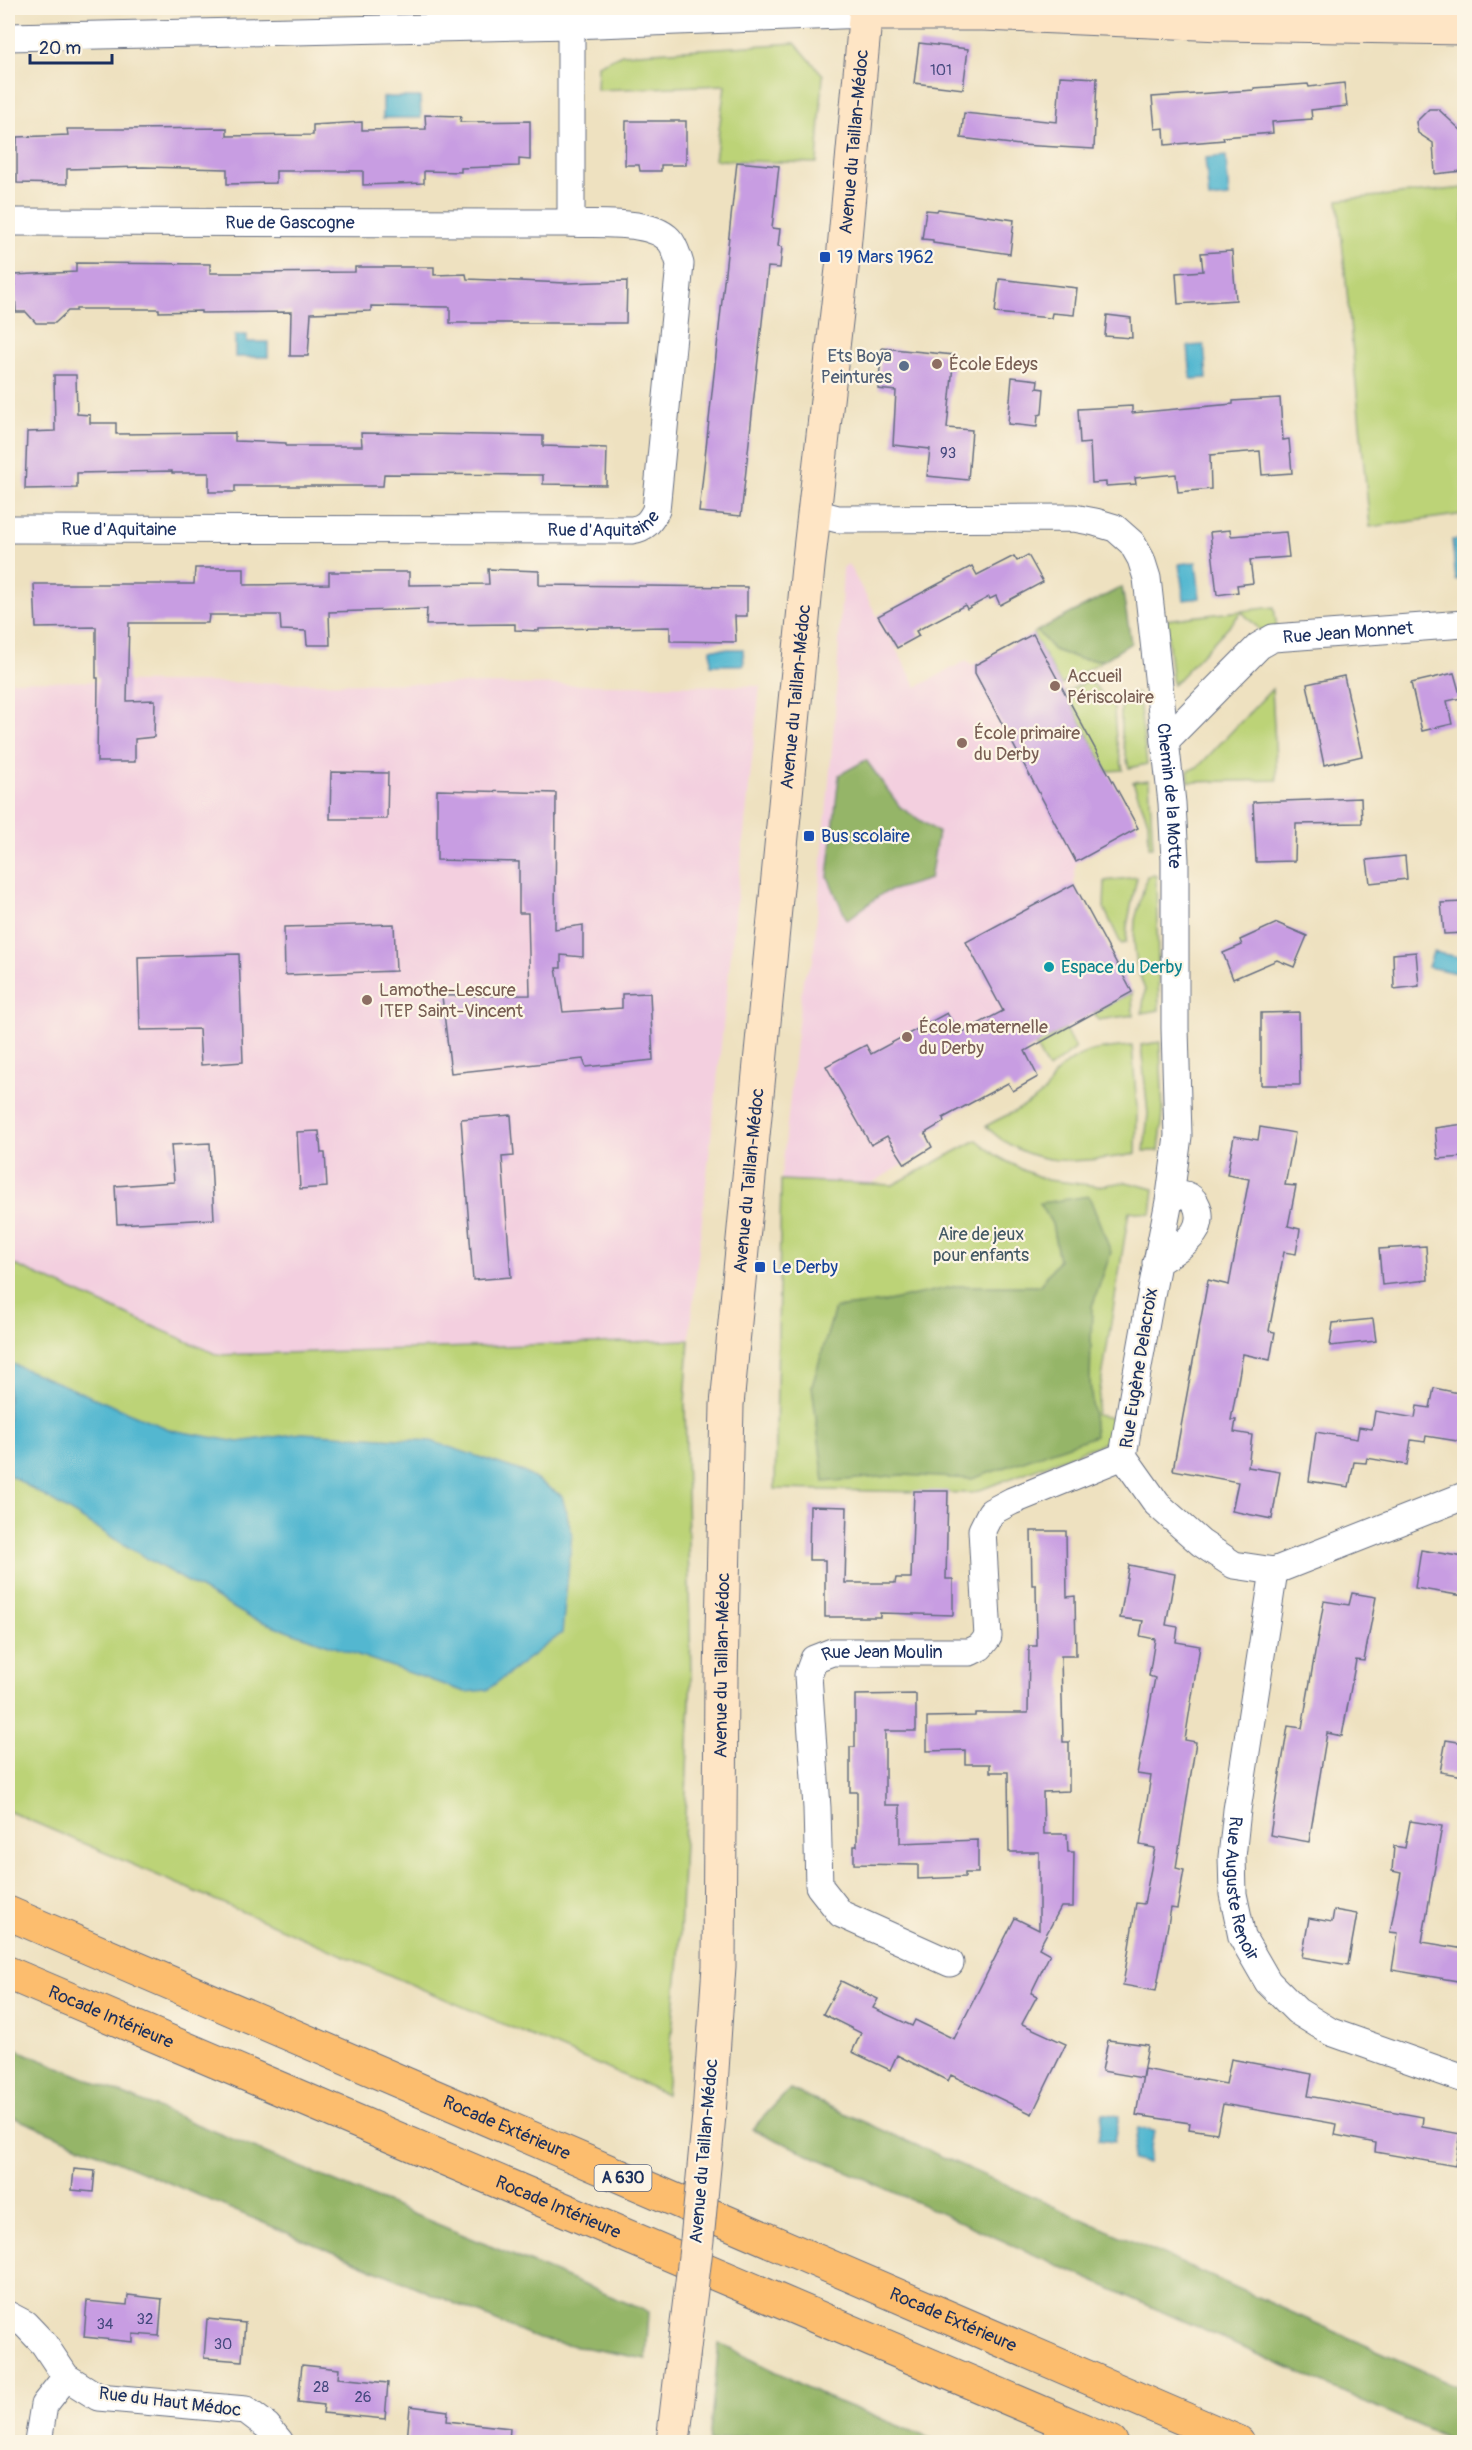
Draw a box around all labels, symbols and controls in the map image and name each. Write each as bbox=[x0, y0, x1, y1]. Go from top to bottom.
scale bar bbox=[30, 27, 112, 65]
text: 20 m bbox=[39, 37, 81, 60]
street label: Avenue du Taillan-Médoc bbox=[834, 48, 874, 235]
house number: 101 bbox=[930, 61, 952, 80]
street label: Rue de Gascogne bbox=[225, 211, 355, 234]
place label: 19 Mars 1962 bbox=[837, 246, 934, 269]
marker: 19 Mars 1962 bbox=[818, 250, 832, 264]
place label: Ets Boya Peintures bbox=[821, 345, 892, 389]
place label: École Edeys bbox=[949, 353, 1038, 376]
marker: École Edeys bbox=[930, 357, 944, 371]
marker: Ets Boya Peintures bbox=[897, 359, 911, 373]
house number: 93 bbox=[940, 444, 956, 463]
street label: Rue d'Aquitaine bbox=[548, 506, 665, 542]
street label: Rue d'Aquitaine bbox=[62, 518, 177, 541]
street label: Avenue du Taillan-Médoc bbox=[775, 603, 816, 790]
street label: Rue Jean Monnet bbox=[1282, 616, 1415, 649]
place label: Accueil Périscolaire bbox=[1067, 665, 1154, 709]
marker: Accueil Périscolaire bbox=[1048, 679, 1062, 693]
place label: École primaire du Derby bbox=[974, 722, 1080, 766]
street label: Chemin de la Motte bbox=[1152, 722, 1187, 869]
marker: École primaire du Derby bbox=[955, 736, 969, 750]
place label: Bus scolaire bbox=[821, 825, 910, 848]
marker: Bus scolaire bbox=[802, 829, 816, 843]
place label: Espace du Derby bbox=[1061, 956, 1182, 979]
marker: Espace du Derby bbox=[1042, 960, 1056, 974]
place label: Lamothe-Lescure ITEP Saint-Vincent bbox=[379, 979, 524, 1023]
marker: Lamothe-Lescure ITEP Saint-Vincent bbox=[360, 993, 374, 1007]
place label: École maternelle du Derby bbox=[919, 1016, 1048, 1060]
marker: École maternelle du Derby bbox=[900, 1030, 914, 1044]
street label: Avenue du Taillan-Médoc bbox=[728, 1087, 769, 1274]
park label: Aire de jeux pour enfants bbox=[933, 1223, 1029, 1267]
place label: Le Derby bbox=[772, 1256, 838, 1279]
marker: Le Derby bbox=[753, 1260, 767, 1274]
street label: Rue Eugène Delacroix bbox=[1115, 1286, 1163, 1450]
street label: Avenue du Taillan-Médoc bbox=[709, 1572, 735, 1758]
street label: Rue Jean Moulin bbox=[818, 1641, 943, 1666]
street label: Rue Auguste Renoir bbox=[1220, 1815, 1265, 1965]
street label: Rocade Intérieure bbox=[45, 1980, 177, 2054]
street label: Avenue du Taillan-Médoc bbox=[684, 2058, 724, 2244]
street label: Rocade Extérieure bbox=[440, 2090, 574, 2165]
road number: A 630 bbox=[594, 2165, 652, 2191]
street label: Rocade Intérieure bbox=[492, 2170, 625, 2244]
street label: Rocade Extérieure bbox=[886, 2282, 1021, 2357]
house number: 32 bbox=[137, 2310, 153, 2329]
house number: 34 bbox=[96, 2315, 114, 2334]
house number: 30 bbox=[214, 2335, 232, 2354]
house number: 28 bbox=[313, 2378, 329, 2397]
street label: Rue du Haut Médoc bbox=[97, 2382, 243, 2422]
house number: 26 bbox=[354, 2388, 372, 2407]

